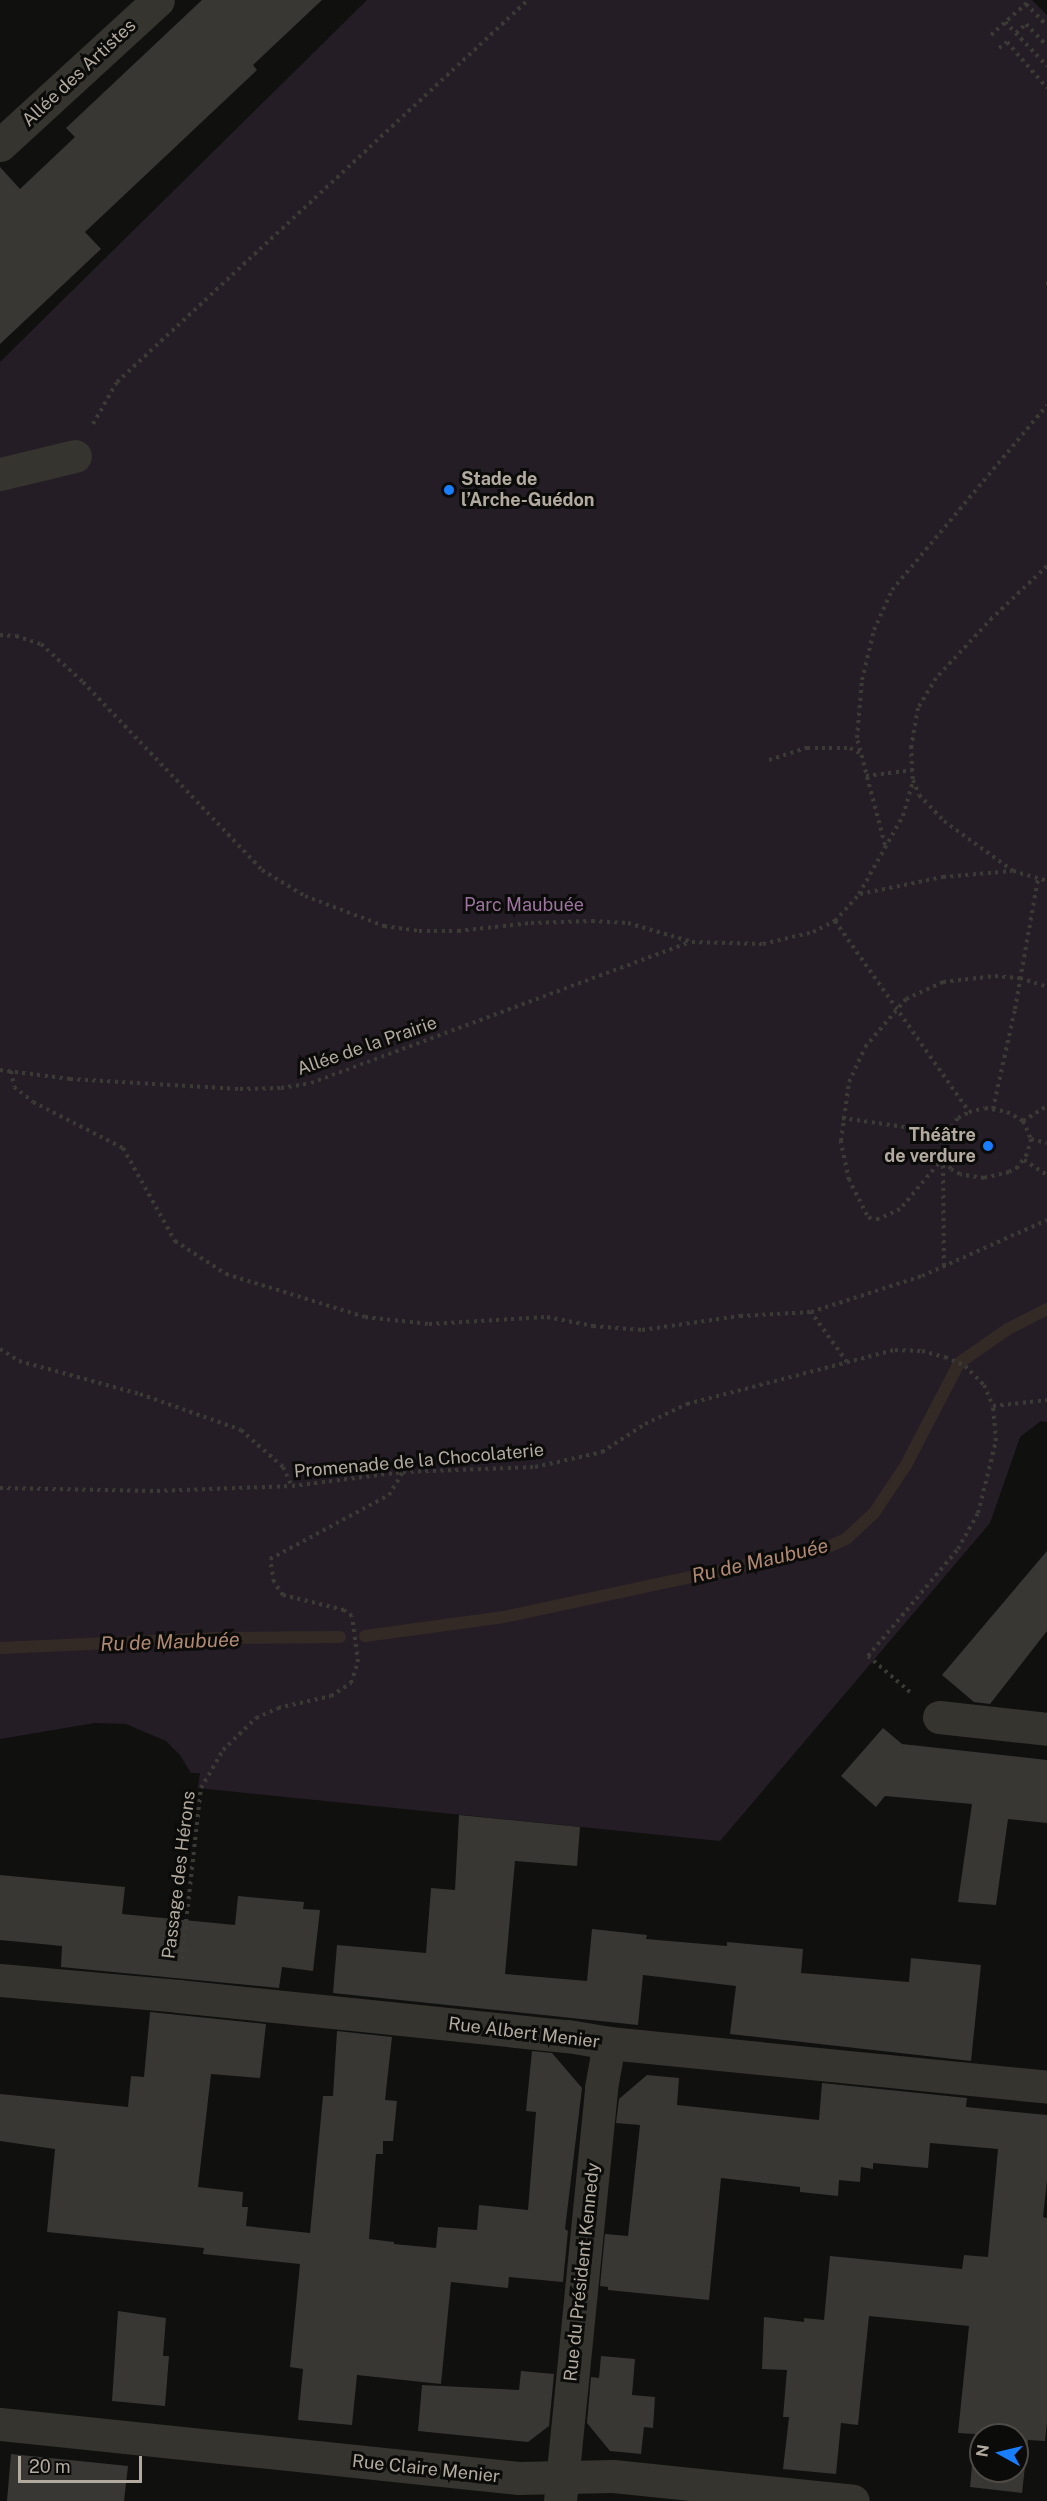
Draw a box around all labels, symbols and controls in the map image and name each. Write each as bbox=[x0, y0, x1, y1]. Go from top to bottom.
street label: Allée des Artistes bbox=[18, 15, 140, 131]
place label: Stade de l’Arche-Guédon bbox=[461, 469, 594, 512]
marker: Stade de l’Arche-Guédon bbox=[442, 483, 456, 497]
park label: Parc Maubuée bbox=[464, 894, 584, 916]
street label: Allée de la Prairie bbox=[294, 1012, 440, 1080]
place label: Théâtre de verdure bbox=[884, 1125, 976, 1168]
marker: Théâtre de verdure bbox=[981, 1139, 995, 1153]
street label: Promenade de la Chocolaterie bbox=[293, 1439, 545, 1483]
water label: Ru de Maubuée bbox=[689, 1534, 831, 1588]
water label: Ru de Maubuée bbox=[100, 1628, 240, 1656]
street label: Passage des Hérons bbox=[158, 1790, 200, 1960]
street label: Rue Albert Menier bbox=[447, 2013, 601, 2053]
street label: Rue du Président Kennedy bbox=[560, 2161, 604, 2383]
north arrow bbox=[969, 2423, 1029, 2483]
text: N bbox=[972, 2443, 993, 2458]
scale bar bbox=[21, 2444, 146, 2482]
street label: Rue Claire Menier bbox=[351, 2450, 501, 2488]
text: 20 m bbox=[29, 2456, 71, 2477]

